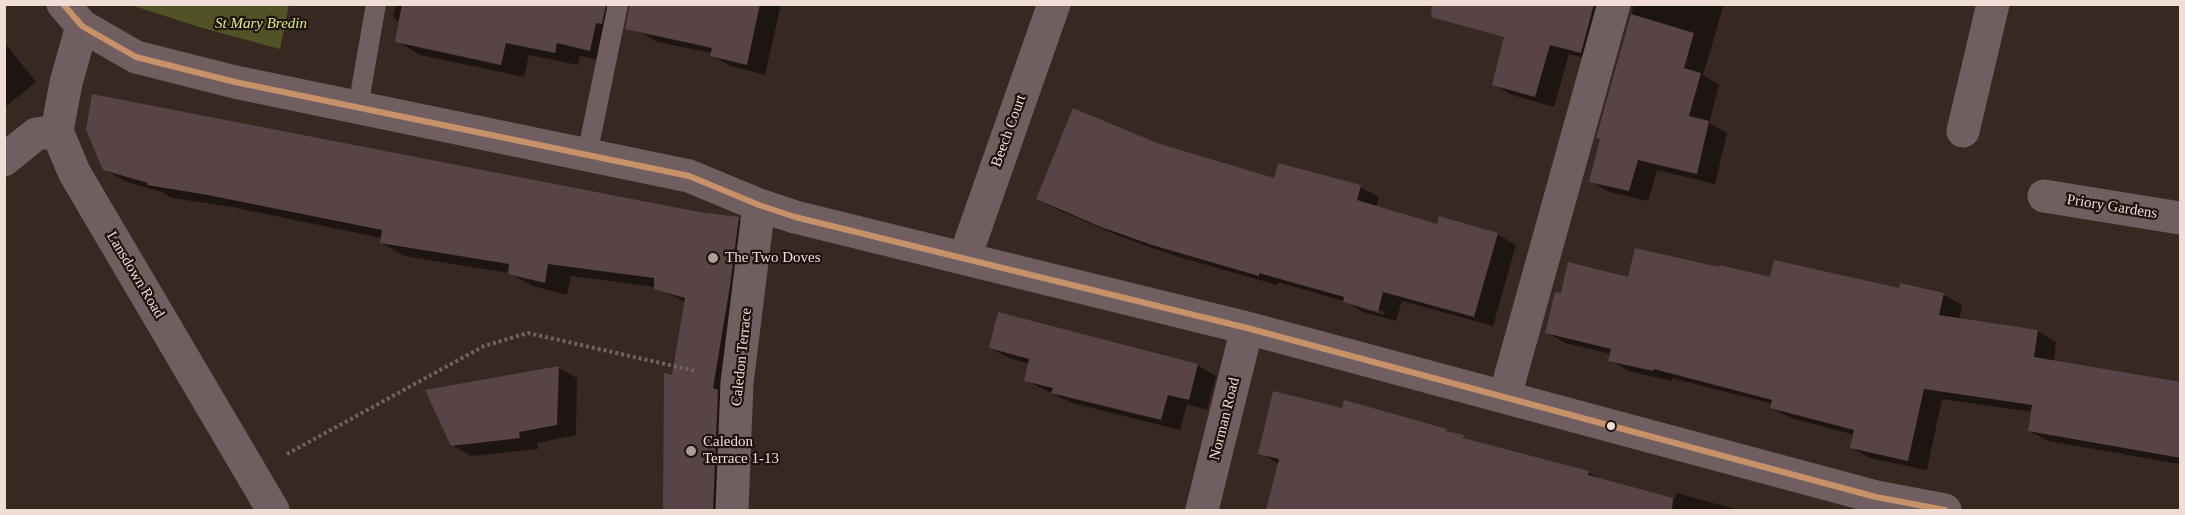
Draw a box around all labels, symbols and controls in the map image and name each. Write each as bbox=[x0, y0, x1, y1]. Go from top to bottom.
park label: St Mary Bredin bbox=[215, 15, 307, 33]
street label: Beech Court bbox=[988, 92, 1030, 170]
street label: Priory Gardens bbox=[2066, 191, 2158, 223]
street label: Lansdown Road bbox=[102, 228, 168, 322]
place label: The Two Doves bbox=[725, 249, 821, 267]
marker: The Two Doves bbox=[706, 251, 720, 265]
street label: Caledon Terrace bbox=[728, 307, 756, 407]
street label: Norman Road bbox=[1206, 376, 1244, 462]
unlabelled marker bbox=[1605, 420, 1617, 432]
place label: Caledon Terrace 1-13 bbox=[703, 433, 779, 468]
marker: Caledon Terrace 1-13 bbox=[684, 444, 698, 458]

